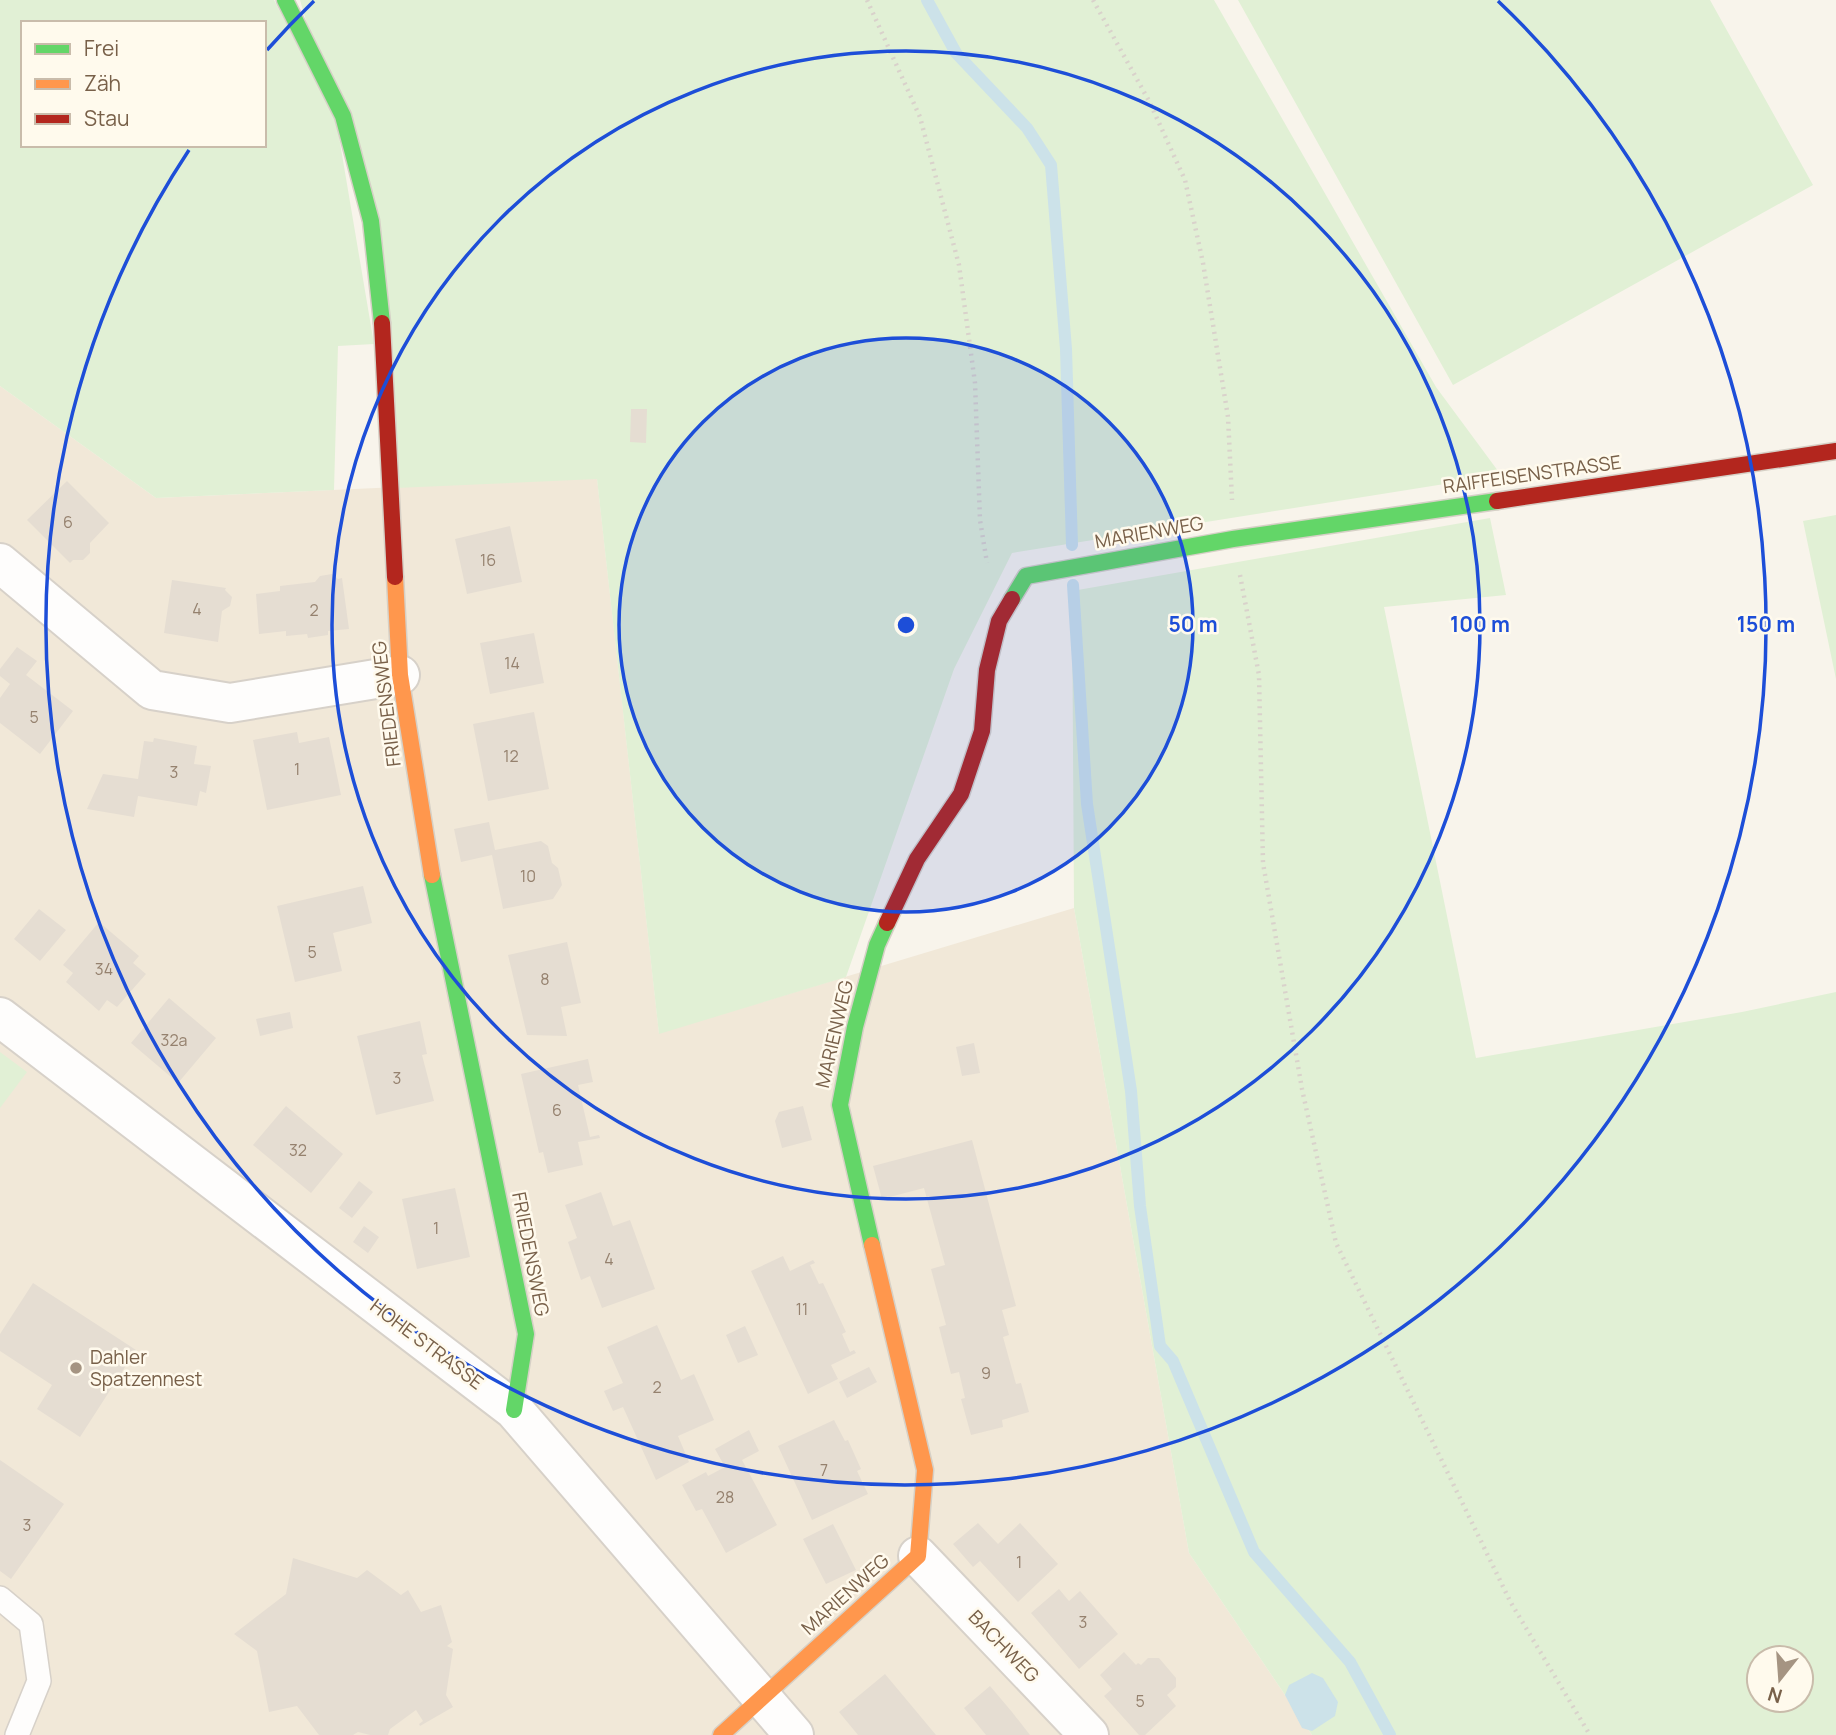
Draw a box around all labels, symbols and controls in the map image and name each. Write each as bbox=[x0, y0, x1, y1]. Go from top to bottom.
legend bbox=[21, 21, 266, 147]
text: Frei bbox=[84, 34, 119, 62]
text: Zäh bbox=[84, 69, 121, 97]
text: Stau bbox=[84, 104, 130, 132]
street label: RAIFFEISENSTRASSE bbox=[1441, 449, 1623, 499]
street label: MARIENWEG bbox=[1093, 510, 1205, 554]
house number: 6 bbox=[63, 511, 73, 533]
house number: 16 bbox=[480, 549, 496, 571]
house number: 4 bbox=[192, 598, 202, 620]
house number: 2 bbox=[309, 599, 319, 621]
text: 50 m bbox=[1168, 610, 1218, 638]
text: 100 m bbox=[1450, 610, 1510, 638]
text: 150 m bbox=[1737, 610, 1795, 638]
centre of rings bbox=[894, 613, 918, 637]
street label: FRIEDENSWEG bbox=[365, 640, 407, 768]
house number: 14 bbox=[504, 652, 520, 674]
house number: 5 bbox=[29, 706, 39, 728]
house number: 12 bbox=[503, 745, 519, 767]
house number: 1 bbox=[294, 758, 300, 780]
house number: 3 bbox=[170, 761, 178, 783]
house number: 10 bbox=[520, 865, 536, 887]
house number: 5 bbox=[307, 941, 317, 963]
house number: 34 bbox=[95, 958, 113, 980]
house number: 8 bbox=[540, 968, 550, 990]
street label: MARIENWEG bbox=[809, 978, 859, 1090]
house number: 32a bbox=[161, 1029, 187, 1051]
house number: 3 bbox=[393, 1067, 401, 1089]
house number: 6 bbox=[552, 1099, 562, 1121]
house number: 32 bbox=[289, 1139, 307, 1161]
street label: FRIEDENSWEG bbox=[506, 1190, 556, 1318]
house number: 1 bbox=[433, 1217, 439, 1239]
house number: 4 bbox=[604, 1248, 614, 1270]
street label: HOHE STRASSE bbox=[365, 1293, 489, 1395]
house number: 11 bbox=[796, 1298, 808, 1320]
place label: Dahler Spatzennest bbox=[90, 1344, 202, 1392]
marker: Dahler Spatzennest bbox=[68, 1360, 84, 1376]
house number: 9 bbox=[981, 1362, 991, 1384]
house number: 2 bbox=[652, 1376, 662, 1398]
house number: 7 bbox=[820, 1459, 828, 1481]
house number: 28 bbox=[716, 1486, 734, 1508]
house number: 3 bbox=[23, 1514, 31, 1536]
street label: MARIENWEG bbox=[796, 1548, 894, 1640]
house number: 1 bbox=[1016, 1551, 1022, 1573]
street label: BACHWEG bbox=[963, 1604, 1045, 1688]
house number: 3 bbox=[1079, 1611, 1087, 1633]
north arrow bbox=[1745, 1644, 1815, 1714]
text: N bbox=[1765, 1681, 1785, 1710]
house number: 5 bbox=[1135, 1690, 1145, 1712]

